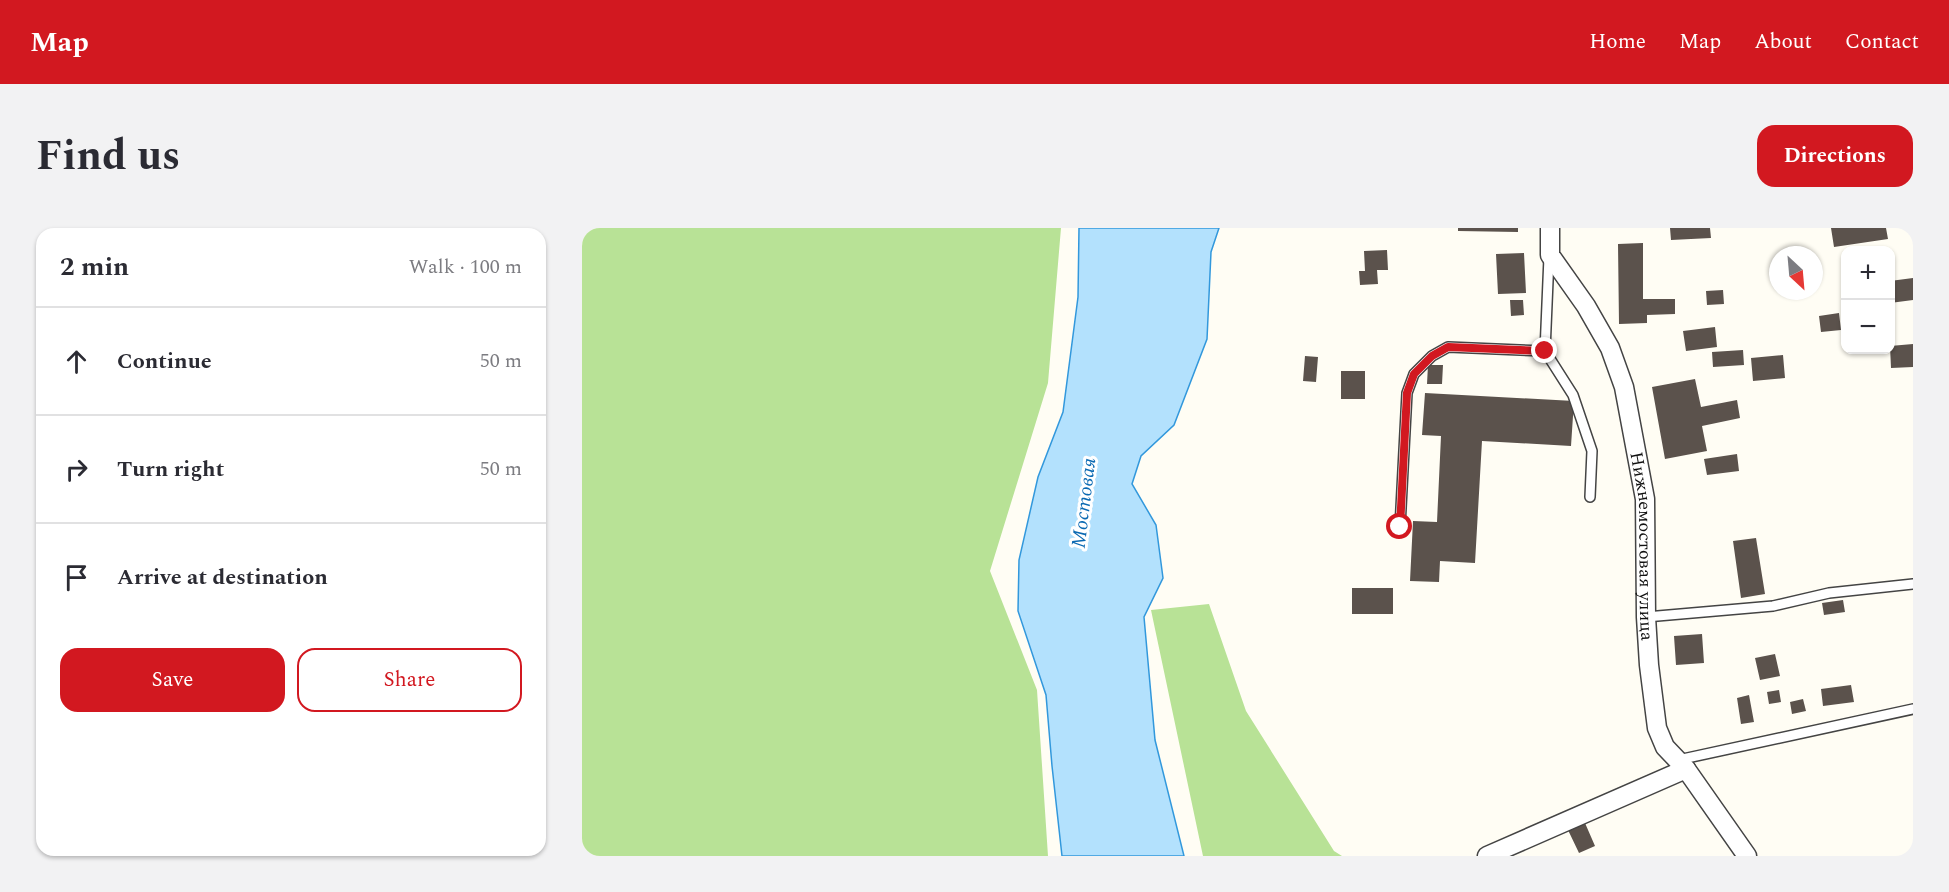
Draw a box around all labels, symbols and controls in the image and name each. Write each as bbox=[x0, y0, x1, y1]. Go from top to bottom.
text: Map bbox=[30, 21, 89, 64]
text: Home bbox=[1589, 26, 1646, 58]
text: Map bbox=[1679, 26, 1721, 58]
text: About bbox=[1754, 26, 1812, 58]
text: Contact bbox=[1845, 26, 1919, 58]
text: Find us bbox=[36, 125, 180, 188]
button: Directions bbox=[1757, 125, 1913, 187]
north arrow bbox=[1769, 246, 1823, 300]
map controls bbox=[1841, 246, 1895, 354]
button: + bbox=[1841, 246, 1895, 300]
text: 2 min bbox=[60, 247, 129, 287]
text: Walk · 100 m bbox=[409, 252, 522, 282]
button: − bbox=[1841, 300, 1895, 354]
route end bbox=[1531, 337, 1557, 363]
icon: ahead bbox=[60, 345, 93, 378]
text: Continue bbox=[117, 345, 212, 378]
text: 50 m bbox=[480, 346, 522, 376]
street label: Нижнемостовая улица bbox=[1623, 449, 1661, 642]
icon: right bbox=[60, 453, 93, 486]
text: Turn right bbox=[117, 453, 224, 486]
text: 50 m bbox=[480, 454, 522, 484]
water label: Мостовая bbox=[1064, 456, 1104, 550]
route start bbox=[1386, 513, 1412, 539]
icon: arrive bbox=[60, 561, 93, 594]
text: Arrive at destination bbox=[117, 561, 328, 594]
button: Save bbox=[60, 648, 285, 712]
button: Share bbox=[297, 648, 522, 712]

